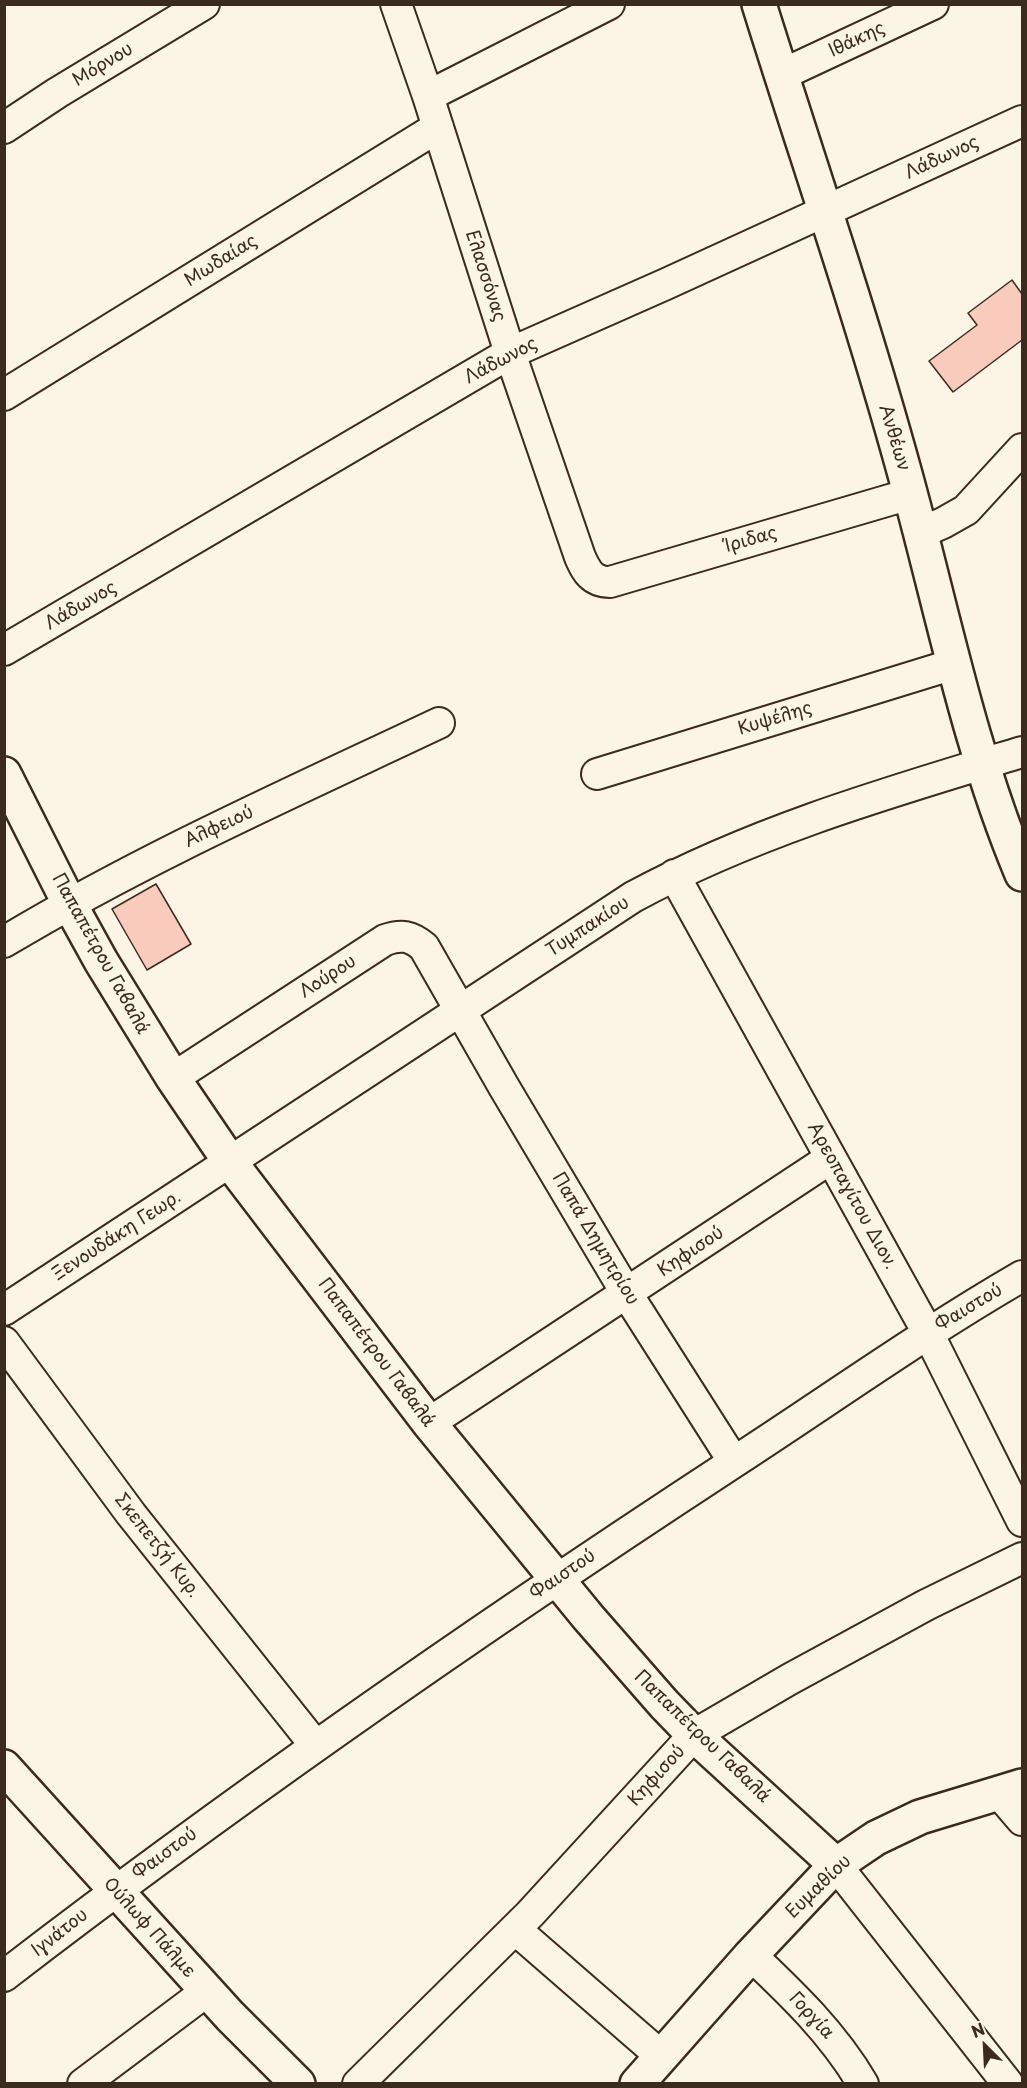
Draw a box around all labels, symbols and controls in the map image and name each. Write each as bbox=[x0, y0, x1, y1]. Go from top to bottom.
street label: Ιθάκης bbox=[825, 18, 889, 62]
street label: Μόρνου bbox=[69, 39, 137, 91]
street label: Λάδωνος bbox=[902, 132, 982, 184]
street label: Ελασσόνας bbox=[460, 228, 510, 324]
street label: Μωδαίας bbox=[181, 230, 261, 292]
street label: Λάδωνος bbox=[461, 333, 541, 389]
street label: Ανθέων bbox=[874, 402, 914, 474]
street label: Ίριδας bbox=[722, 522, 780, 558]
street label: Λάδωνος bbox=[42, 577, 120, 635]
street label: Κυψέλης bbox=[735, 698, 815, 740]
street label: Αλφειού bbox=[181, 802, 257, 852]
street label: Παπαπέτρου Γαβαλά bbox=[47, 870, 153, 1038]
street label: Τυμπακίου bbox=[542, 892, 634, 962]
street label: Λούρου bbox=[296, 951, 360, 1003]
street label: Αρεοπαγίτου Διον. bbox=[803, 1119, 901, 1273]
street label: Παπά Δημητρίου bbox=[547, 1169, 643, 1309]
street label: Ξενουδάκη Γεωρ. bbox=[49, 1186, 185, 1286]
street label: Κηφισού bbox=[654, 1222, 728, 1282]
street label: Παπαπέτρου Γαβαλά bbox=[313, 1274, 439, 1432]
street label: Φαιστού bbox=[932, 1280, 1006, 1336]
street label: Σκεπετζή Κυρ. bbox=[110, 1490, 204, 1602]
street label: Φαιστού bbox=[526, 1545, 600, 1605]
street label: Παπαπέτρου Γαβαλά bbox=[630, 1667, 774, 1807]
street label: Κηφισού bbox=[624, 1741, 690, 1811]
street label: Φαιστού bbox=[129, 1823, 201, 1885]
street label: Ευμαθίου bbox=[782, 1851, 856, 1923]
street label: Ούλωφ Πάλμε bbox=[98, 1874, 200, 1982]
street label: Ιγνάτου bbox=[28, 1904, 92, 1962]
street label: Γοργία bbox=[784, 1988, 838, 2044]
north arrow bbox=[955, 2016, 1015, 2076]
text: N bbox=[967, 2016, 988, 2043]

